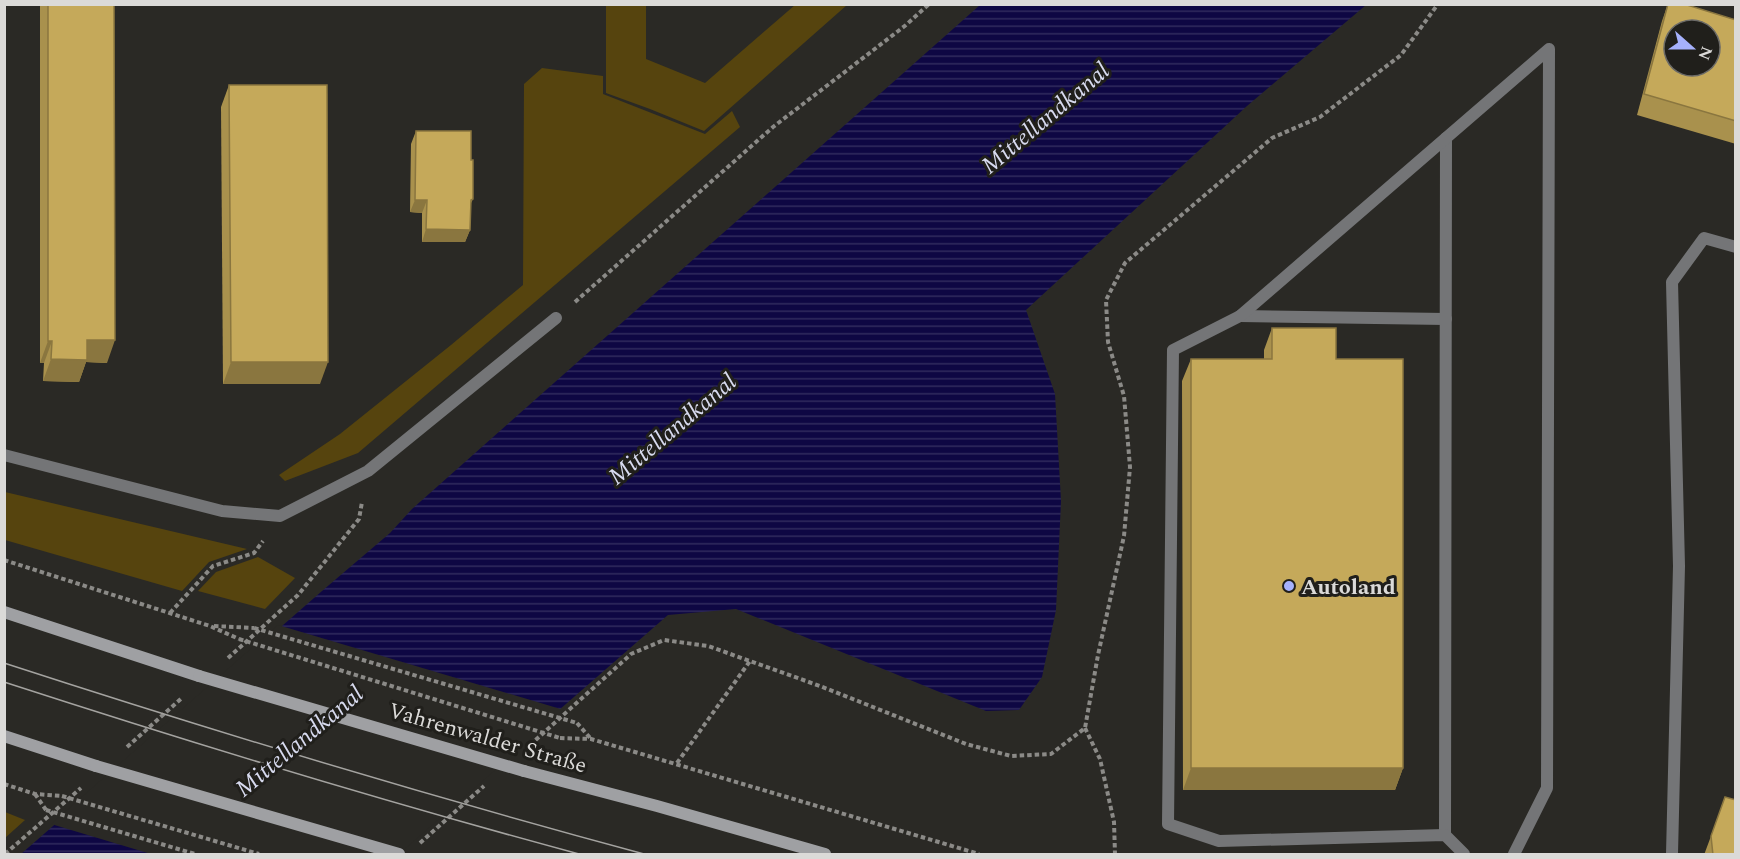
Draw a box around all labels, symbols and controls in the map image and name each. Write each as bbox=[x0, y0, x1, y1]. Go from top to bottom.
north arrow bbox=[1662, 18, 1722, 78]
text: N bbox=[1692, 43, 1719, 63]
water label: Mittellandkanal bbox=[973, 54, 1118, 183]
water label: Mittellandkanal bbox=[600, 365, 745, 494]
place label: Autoland bbox=[1301, 571, 1396, 604]
marker: Autoland bbox=[1282, 579, 1296, 593]
water label: Mittellandkanal bbox=[227, 677, 372, 806]
street label: Vahrenwalder Straße bbox=[385, 694, 591, 783]

